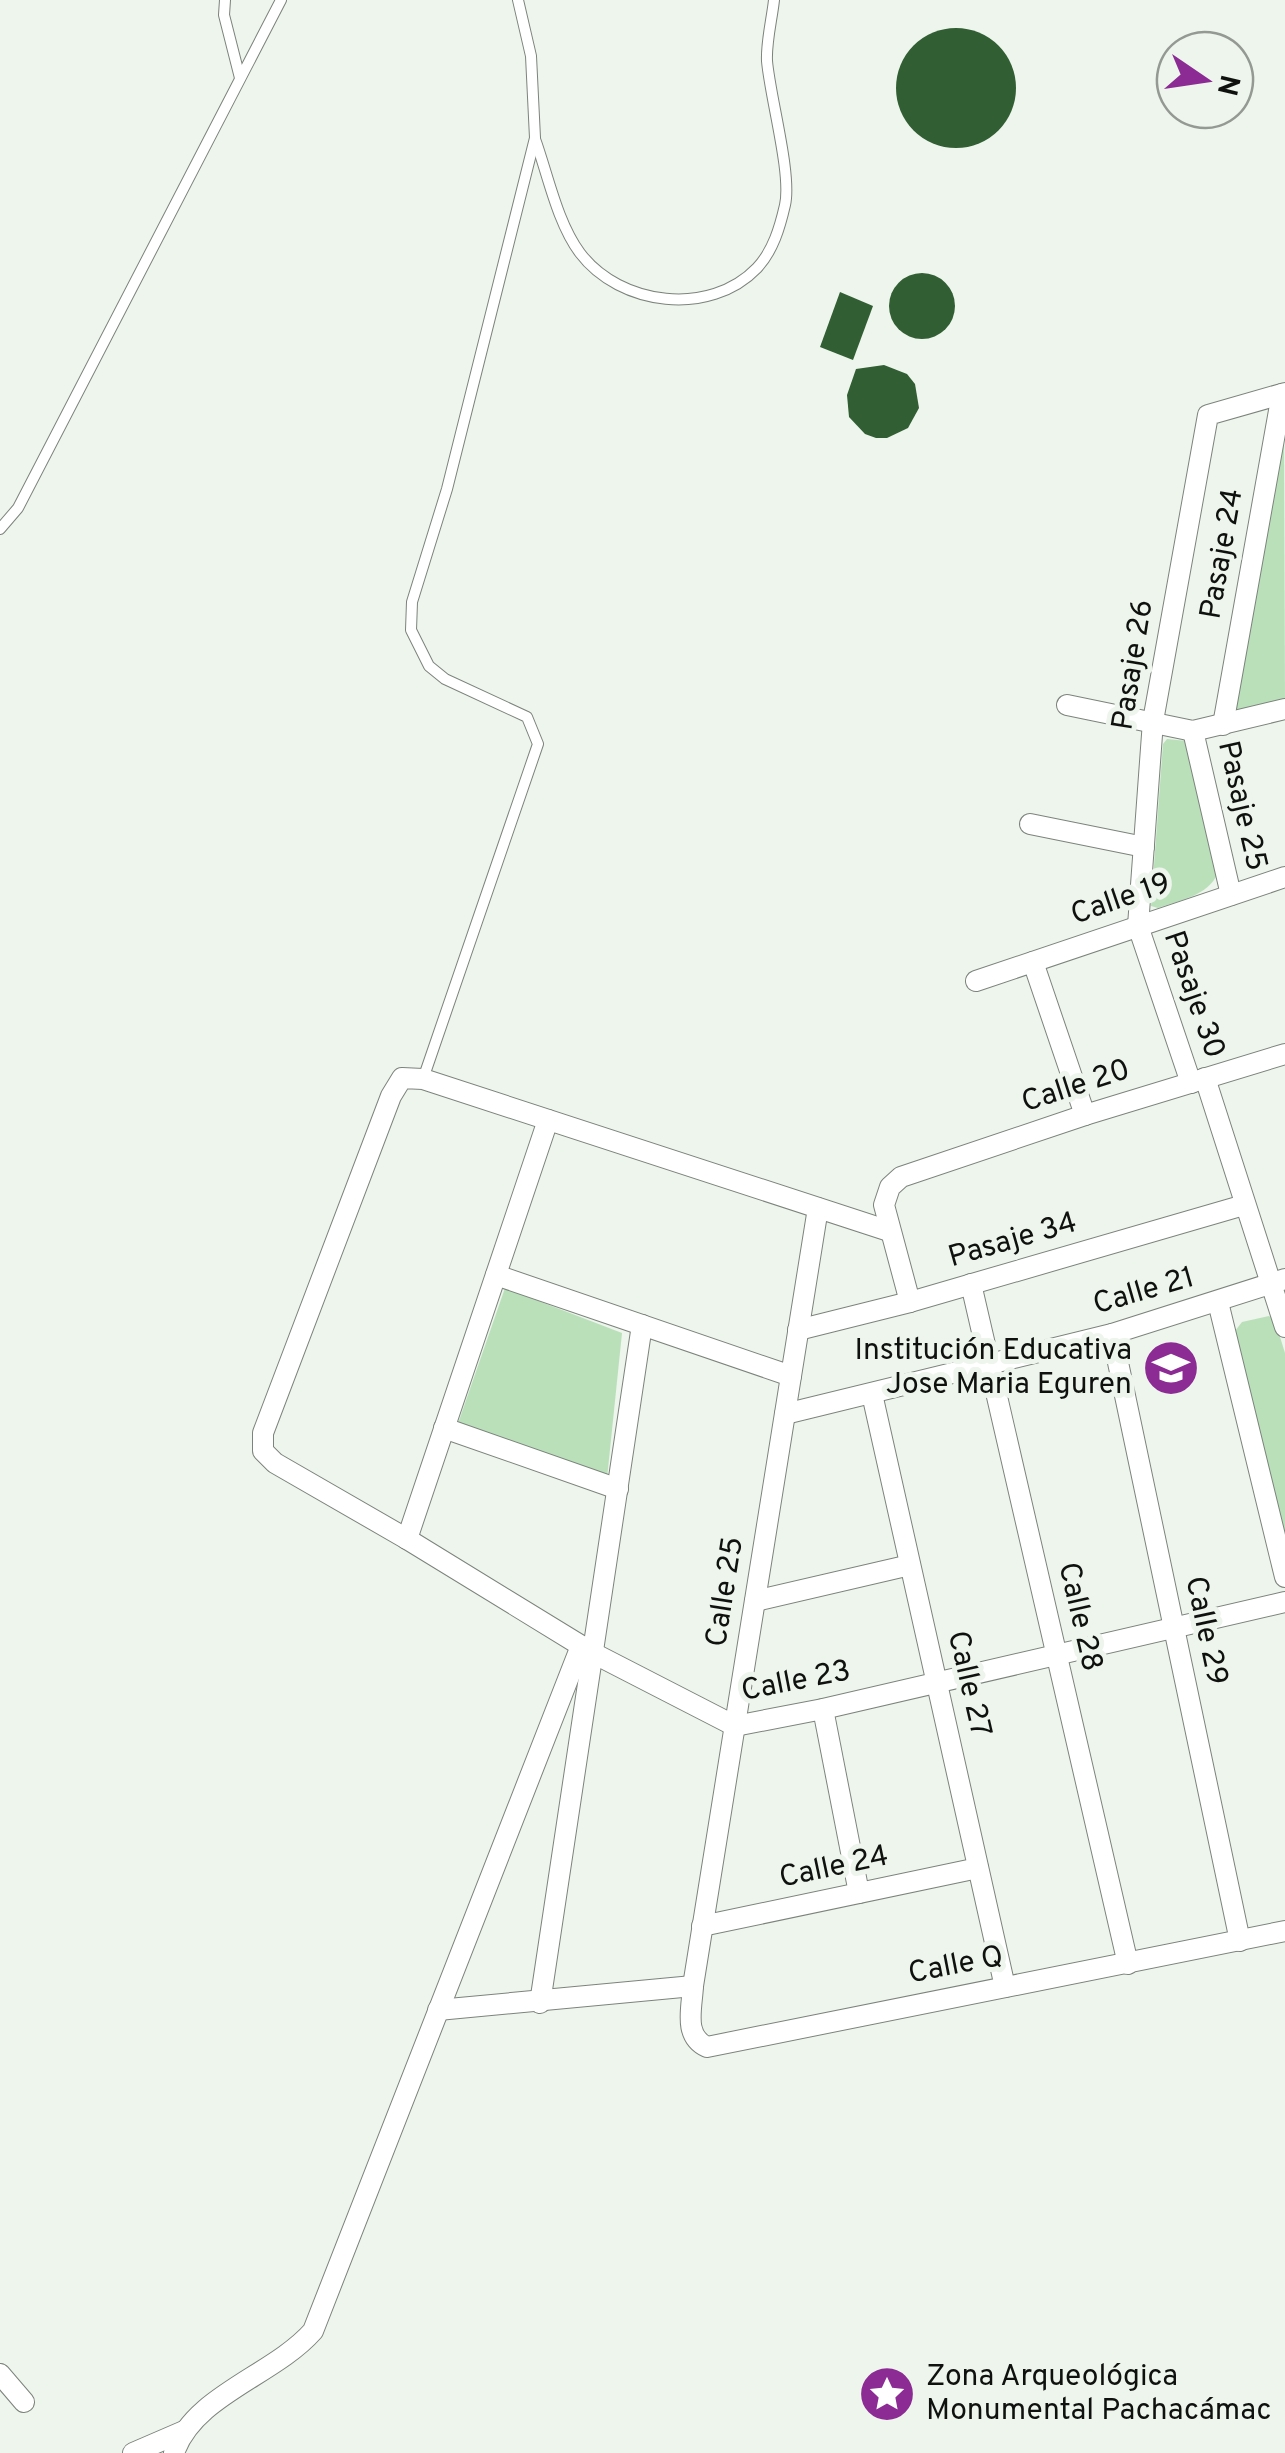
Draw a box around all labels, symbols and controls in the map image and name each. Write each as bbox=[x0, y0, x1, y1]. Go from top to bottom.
north arrow bbox=[1155, 30, 1255, 130]
text: N bbox=[1207, 71, 1246, 99]
street label: Pasaje 24 bbox=[1193, 486, 1253, 622]
street label: Pasaje 26 bbox=[1105, 597, 1163, 733]
street label: Pasaje 25 bbox=[1208, 737, 1274, 875]
street label: Calle 19 bbox=[1066, 866, 1176, 934]
street label: Pasaje 30 bbox=[1154, 926, 1232, 1064]
street label: Calle 20 bbox=[1017, 1052, 1135, 1122]
street label: Pasaje 34 bbox=[944, 1205, 1082, 1277]
street label: Calle 21 bbox=[1089, 1260, 1199, 1324]
place label: Institución Educativa Jose Maria Eguren bbox=[854, 1333, 1132, 1404]
school or university icon: Institución Educativa Jose Maria Eguren bbox=[1141, 1338, 1201, 1398]
street label: Calle 25 bbox=[699, 1534, 753, 1650]
street label: Calle 28 bbox=[1049, 1559, 1109, 1675]
street label: Calle 29 bbox=[1175, 1573, 1235, 1689]
street label: Calle 27 bbox=[938, 1627, 998, 1741]
street label: Calle 23 bbox=[738, 1653, 854, 1711]
street label: Calle 24 bbox=[776, 1838, 892, 1898]
street label: Calle Q bbox=[905, 1939, 1007, 1993]
place label: Zona Arqueológica Monumental Pachacámac bbox=[926, 2359, 1272, 2430]
place icon: Zona Arqueológica Monumental Pachacámac bbox=[857, 2364, 917, 2424]

